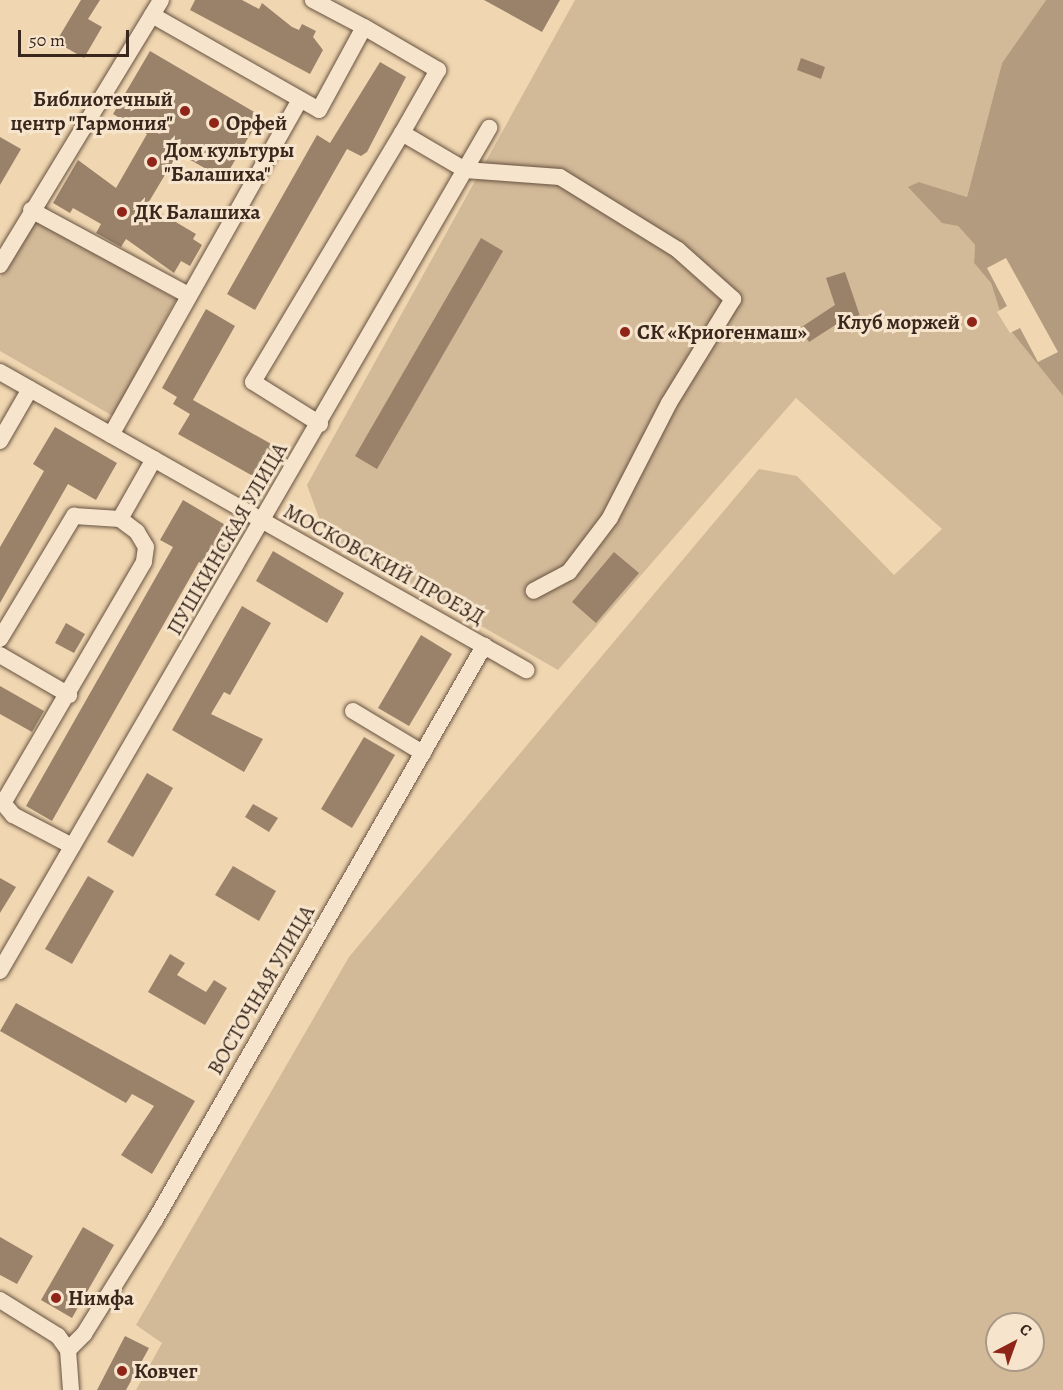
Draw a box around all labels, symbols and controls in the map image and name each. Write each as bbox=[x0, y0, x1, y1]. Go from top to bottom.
scale bar bbox=[21, 18, 132, 56]
text: 50 m bbox=[29, 28, 65, 52]
place label: Библиотечный центр "Гармония" bbox=[10, 86, 173, 136]
marker: Библиотечный центр "Гармония" bbox=[178, 104, 192, 118]
place label: Орфей bbox=[226, 110, 287, 136]
marker: Орфей bbox=[207, 116, 221, 130]
place label: Дом культуры "Балашиха" bbox=[164, 137, 294, 187]
marker: Дом культуры "Балашиха" bbox=[145, 155, 159, 169]
place label: ДК Балашиха bbox=[134, 199, 260, 225]
marker: ДК Балашиха bbox=[115, 205, 129, 219]
place label: Клуб моржей bbox=[837, 309, 960, 335]
marker: Клуб моржей bbox=[965, 315, 979, 329]
place label: СК «Криогенмаш» bbox=[637, 319, 807, 345]
marker: СК «Криогенмаш» bbox=[618, 325, 632, 339]
street label: ПУШКИНСКАЯ УЛИЦА bbox=[162, 438, 292, 640]
street label: МОСКОВСКИЙ ПРОЕЗД bbox=[279, 498, 489, 630]
street label: ВОСТОЧНАЯ УЛИЦА bbox=[202, 901, 320, 1079]
place label: Нимфа bbox=[68, 1285, 134, 1311]
marker: Нимфа bbox=[49, 1291, 63, 1305]
north arrow bbox=[985, 1312, 1045, 1372]
text: С bbox=[1015, 1318, 1036, 1341]
place label: Ковчег bbox=[134, 1358, 198, 1384]
marker: Ковчег bbox=[115, 1364, 129, 1378]

